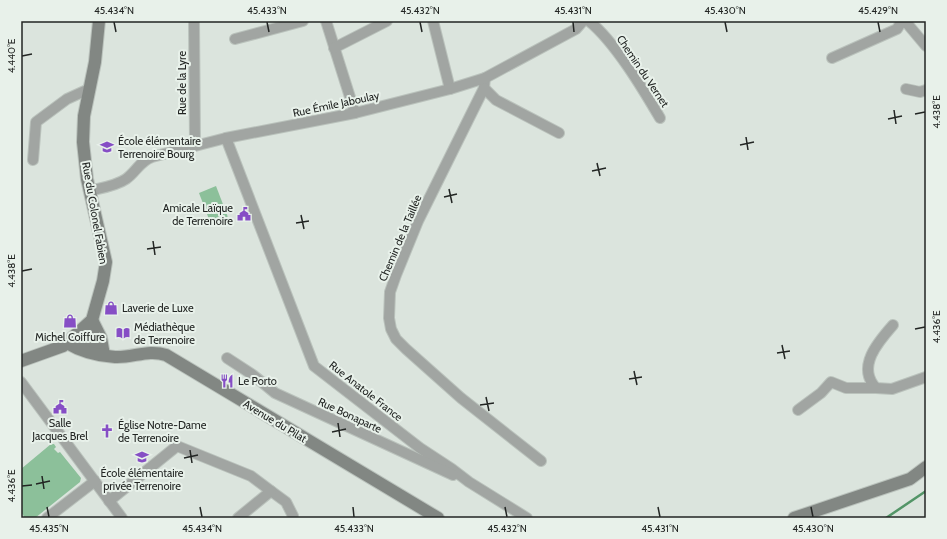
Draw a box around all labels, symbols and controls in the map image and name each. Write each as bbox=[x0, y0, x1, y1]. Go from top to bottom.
text: 45.434°N bbox=[94, 4, 134, 17]
text: 45.433°N bbox=[247, 4, 287, 17]
text: 45.432°N bbox=[400, 4, 440, 17]
text: 45.431°N bbox=[554, 4, 592, 17]
text: 45.430°N bbox=[704, 4, 746, 17]
text: 45.429°N bbox=[858, 4, 898, 17]
street label: Chemin du Vernet bbox=[614, 32, 672, 110]
text: 4.440°E bbox=[5, 38, 18, 73]
street label: Rue de la Lyre bbox=[175, 51, 189, 115]
street label: Rue Émile Jaboulay bbox=[291, 88, 381, 120]
text: 4.438°E bbox=[930, 95, 943, 129]
place label: École élémentaire Terrenoire Bourg bbox=[118, 134, 201, 161]
school or university icon: École élémentaire Terrenoire Bourg bbox=[99, 139, 115, 155]
street label: Rue du Colonel Fabien bbox=[79, 161, 111, 265]
street label: Chemin de la Taillée bbox=[375, 192, 425, 283]
place label: Amicale Laïque de Terrenoire bbox=[163, 201, 233, 228]
public building icon: Amicale Laïque de Terrenoire bbox=[236, 206, 252, 222]
text: 4.438°E bbox=[5, 254, 18, 288]
shop icon: Laverie de Luxe bbox=[103, 300, 119, 316]
place label: Laverie de Luxe bbox=[122, 301, 194, 315]
text: 4.436°E bbox=[930, 310, 943, 343]
shop icon: Michel Coiffure bbox=[62, 313, 78, 329]
place label: Médiathèque de Terrenoire bbox=[134, 320, 195, 347]
library icon: Médiathèque de Terrenoire bbox=[115, 325, 131, 341]
place label: Michel Coiffure bbox=[35, 330, 105, 344]
street label: Rue Anatole France bbox=[326, 358, 406, 424]
restaurant icon: Le Porto bbox=[219, 373, 235, 389]
place label: Le Porto bbox=[238, 374, 277, 388]
street label: Rue Bonaparte bbox=[316, 394, 384, 436]
street label: Avenue du Pilat bbox=[241, 397, 310, 446]
public building icon: Salle Jacques Brel bbox=[52, 399, 68, 415]
place label: Salle Jacques Brel bbox=[31, 416, 88, 443]
place label: Église Notre-Dame de Terrenoire bbox=[118, 418, 207, 445]
church icon: Église Notre-Dame de Terrenoire bbox=[99, 423, 115, 439]
school or university icon: École élémentaire privée Terrenoire bbox=[134, 449, 150, 465]
place label: École élémentaire privée Terrenoire bbox=[101, 466, 184, 493]
text: 4.436°E bbox=[5, 469, 18, 502]
text: 45.435°N bbox=[29, 522, 69, 535]
text: 45.434°N bbox=[182, 522, 222, 535]
text: 45.433°N bbox=[334, 522, 374, 535]
text: 45.432°N bbox=[487, 522, 527, 535]
text: 45.431°N bbox=[641, 522, 679, 535]
text: 45.430°N bbox=[792, 522, 834, 535]

